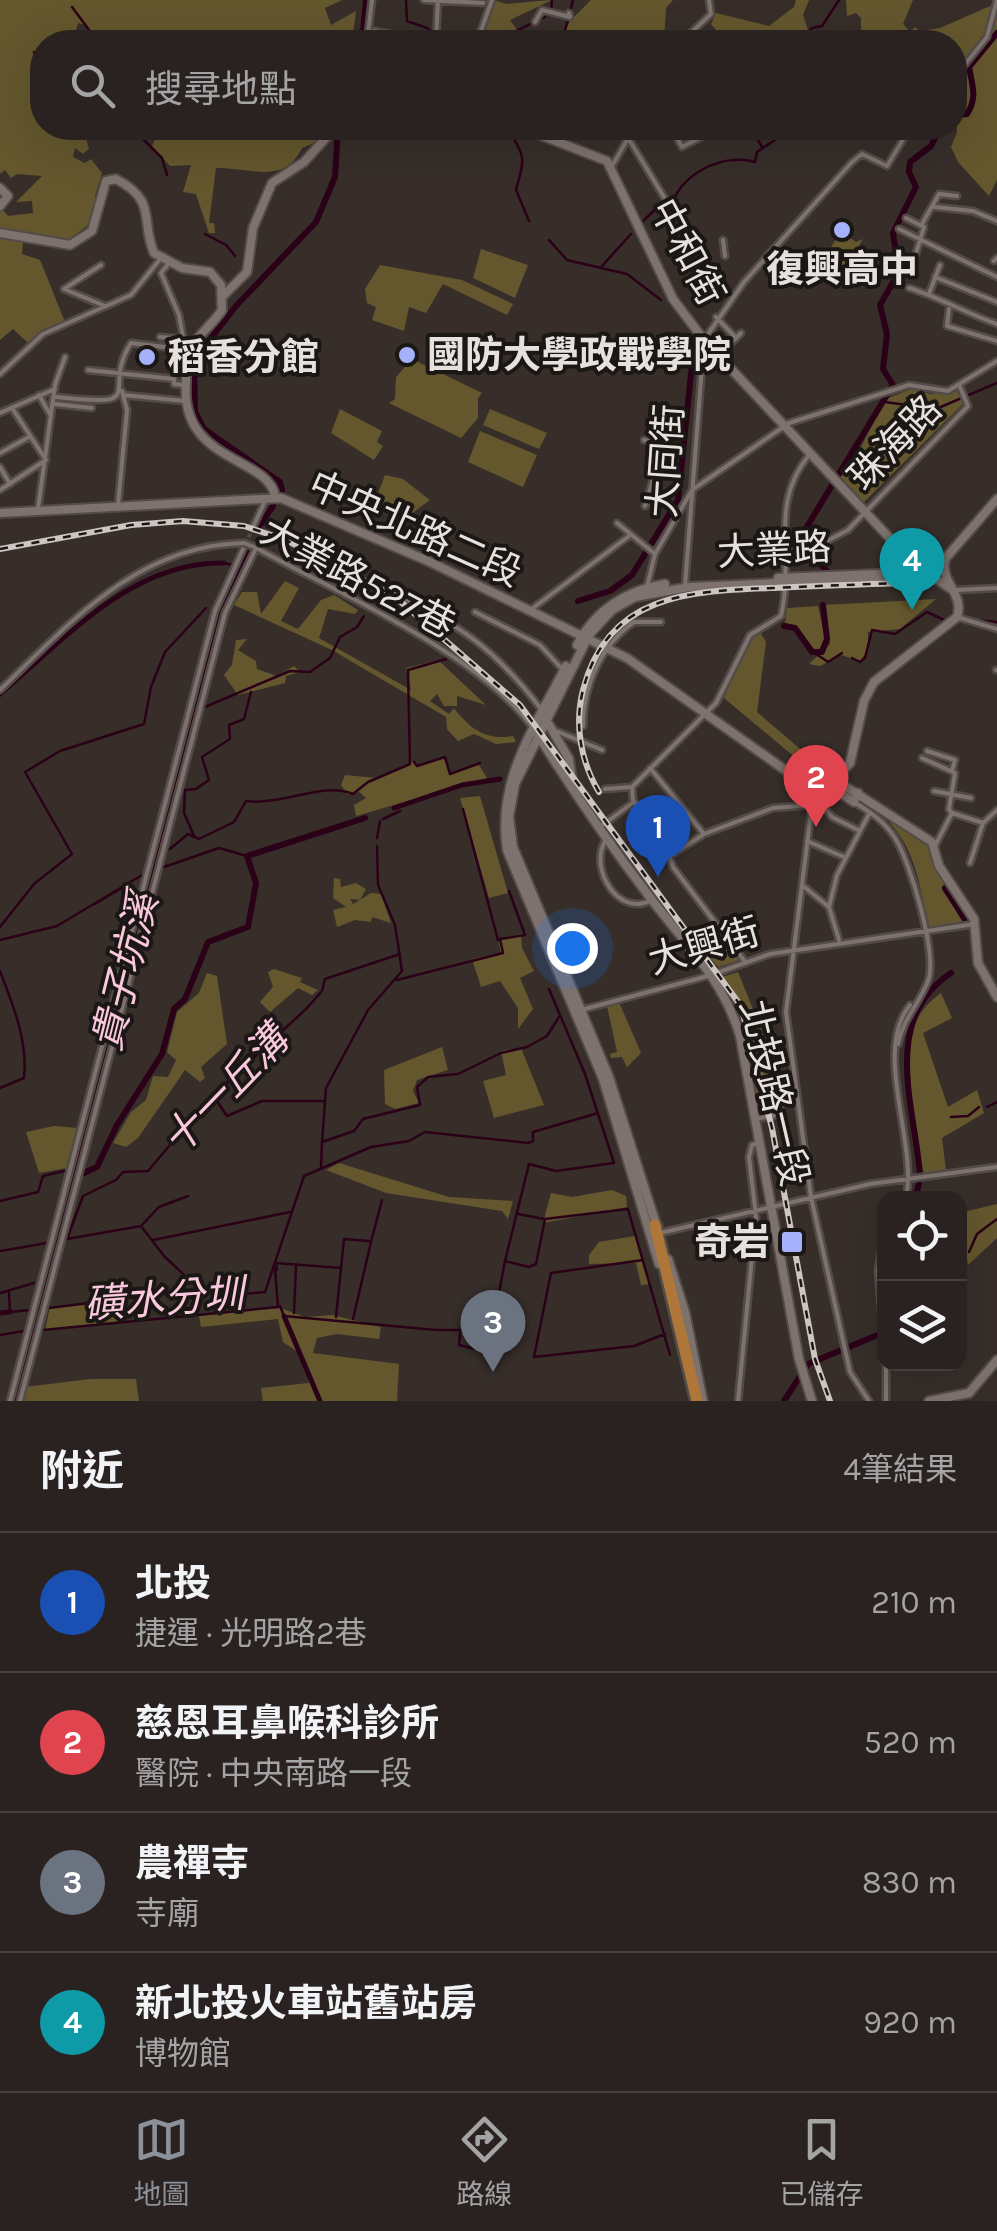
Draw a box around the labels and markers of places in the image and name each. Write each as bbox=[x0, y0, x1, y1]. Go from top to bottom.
marker: 復興高中 bbox=[831, 219, 853, 241]
place label: 復興高中 bbox=[766, 247, 918, 292]
place label: 國防大學政戰學院 bbox=[427, 333, 731, 378]
place label: 稻香分館 bbox=[167, 335, 319, 380]
marker: 國防大學政戰學院 bbox=[396, 344, 418, 366]
marker: 稻香分館 bbox=[136, 346, 158, 368]
pin: 4 bbox=[880, 528, 944, 610]
pin: 2 bbox=[784, 744, 848, 827]
pin: 1 bbox=[626, 794, 690, 877]
place label: 奇岩 bbox=[694, 1220, 770, 1265]
marker: 奇岩 bbox=[779, 1229, 805, 1255]
pin: 3 bbox=[460, 1290, 526, 1372]

